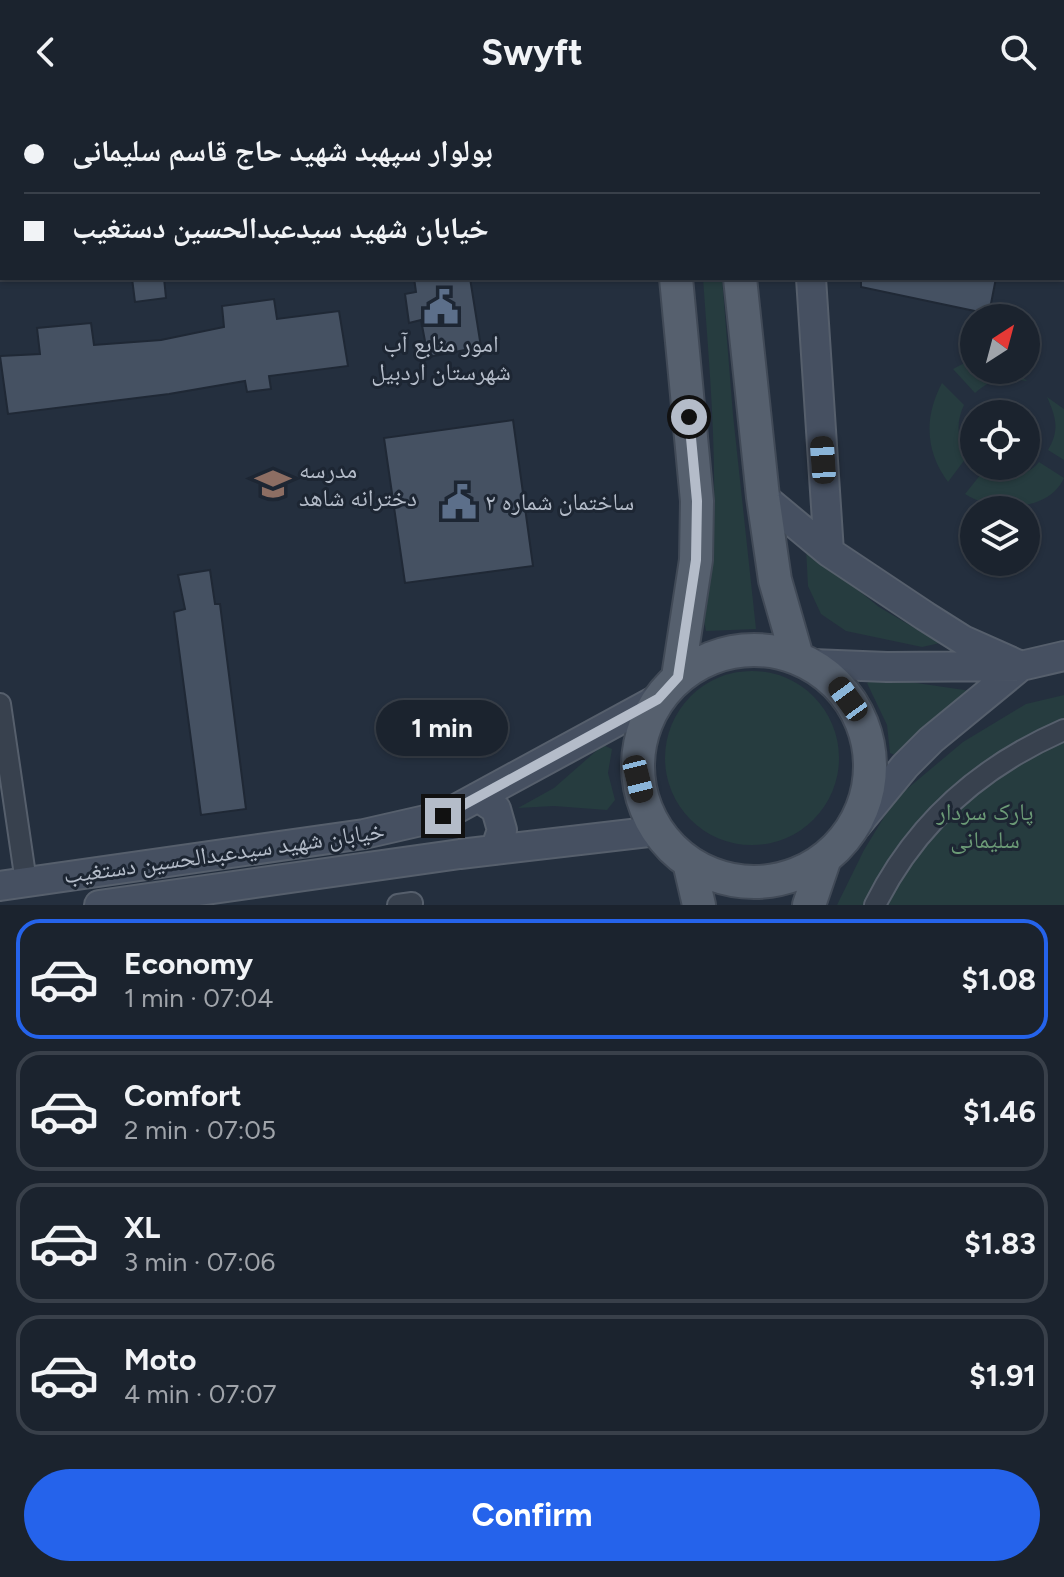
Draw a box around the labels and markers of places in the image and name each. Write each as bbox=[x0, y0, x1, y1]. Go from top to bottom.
public building icon: امور منابع آب شهرستان اردبیل bbox=[422, 288, 460, 326]
place label: امور منابع آب شهرستان اردبیل bbox=[371, 329, 511, 386]
place label: مدرسه دخترانه شاهد bbox=[299, 455, 417, 512]
school or university icon: مدرسه دخترانه شاهد bbox=[254, 465, 292, 503]
public building icon: ساختمان شماره ۲ bbox=[440, 483, 478, 521]
place label: ساختمان شماره ۲ bbox=[485, 487, 634, 516]

